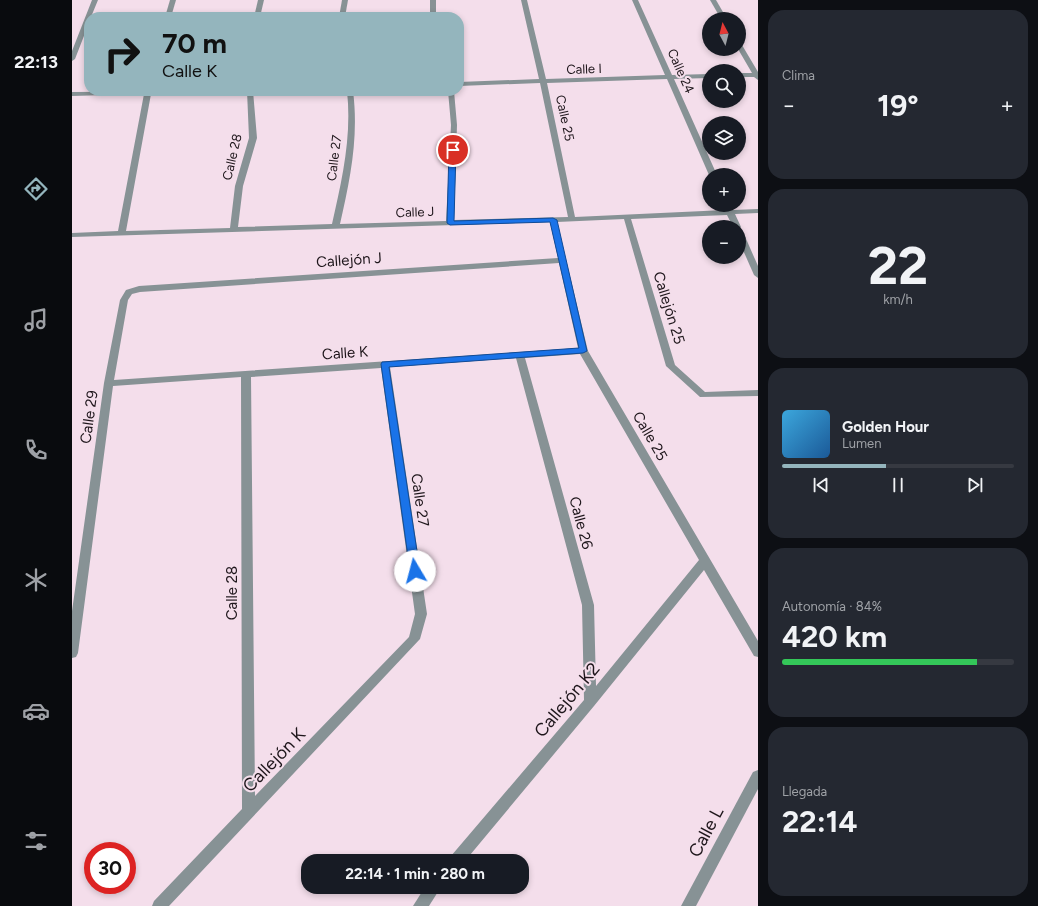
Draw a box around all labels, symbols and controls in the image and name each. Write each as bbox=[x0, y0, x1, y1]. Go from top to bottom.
north arrow bbox=[702, 12, 746, 56]
map controls bbox=[702, 12, 746, 264]
text: 70 m bbox=[162, 26, 227, 60]
icon: right bbox=[96, 28, 148, 80]
street label: Calle 24 bbox=[665, 46, 697, 96]
text: 22:13 bbox=[14, 51, 58, 73]
text: Calle K bbox=[162, 60, 217, 82]
street label: Calle I bbox=[566, 61, 602, 77]
button: search bbox=[702, 64, 746, 108]
text: Clima bbox=[782, 68, 815, 83]
text: 19° bbox=[877, 87, 919, 124]
text: − bbox=[782, 92, 796, 119]
text: + bbox=[1000, 92, 1014, 119]
street label: Calle 25 bbox=[553, 94, 577, 142]
button: layers bbox=[702, 116, 746, 160]
street label: Calle 28 bbox=[219, 132, 245, 182]
pin bbox=[436, 133, 470, 167]
street label: Calle 27 bbox=[324, 134, 344, 182]
icon: arrive bbox=[442, 139, 464, 161]
button: + bbox=[702, 168, 746, 212]
icon: directions bbox=[22, 175, 50, 203]
street label: Calle J bbox=[395, 204, 435, 220]
button: − bbox=[702, 220, 746, 264]
text: 22 bbox=[868, 235, 928, 297]
street label: Callejón J bbox=[316, 249, 382, 271]
street label: Callejón 25 bbox=[649, 269, 689, 347]
text: km/h bbox=[883, 292, 913, 307]
icon: music bbox=[22, 306, 50, 334]
street label: Calle K bbox=[321, 342, 369, 364]
street label: Calle 29 bbox=[76, 389, 102, 445]
street label: Calle 25 bbox=[629, 408, 671, 464]
text: Golden Hour bbox=[842, 418, 929, 436]
icon: phone bbox=[22, 436, 50, 464]
text: Lumen bbox=[842, 436, 881, 451]
street label: Calle 27 bbox=[407, 472, 433, 528]
icon: previous bbox=[810, 474, 832, 496]
icon: pause bbox=[887, 474, 909, 496]
icon: next bbox=[964, 474, 986, 496]
street label: Calle 26 bbox=[565, 495, 597, 552]
position arrow bbox=[394, 550, 436, 592]
icon: climate bbox=[22, 566, 50, 594]
street label: Calle 28 bbox=[223, 566, 241, 620]
text: Autonomía · 84% bbox=[782, 599, 882, 614]
text: 420 km bbox=[782, 618, 887, 655]
street label: Callejón K2 bbox=[529, 658, 605, 742]
icon: car bbox=[22, 697, 50, 725]
street label: Callejón K bbox=[238, 723, 310, 797]
text: Llegada bbox=[782, 784, 827, 799]
street label: Calle L bbox=[684, 803, 729, 861]
text: 22:14 bbox=[782, 803, 857, 840]
icon: filters bbox=[22, 827, 50, 855]
speed limit sign: 30 bbox=[84, 842, 136, 894]
text: 22:14 · 1 min · 280 m bbox=[345, 865, 485, 883]

